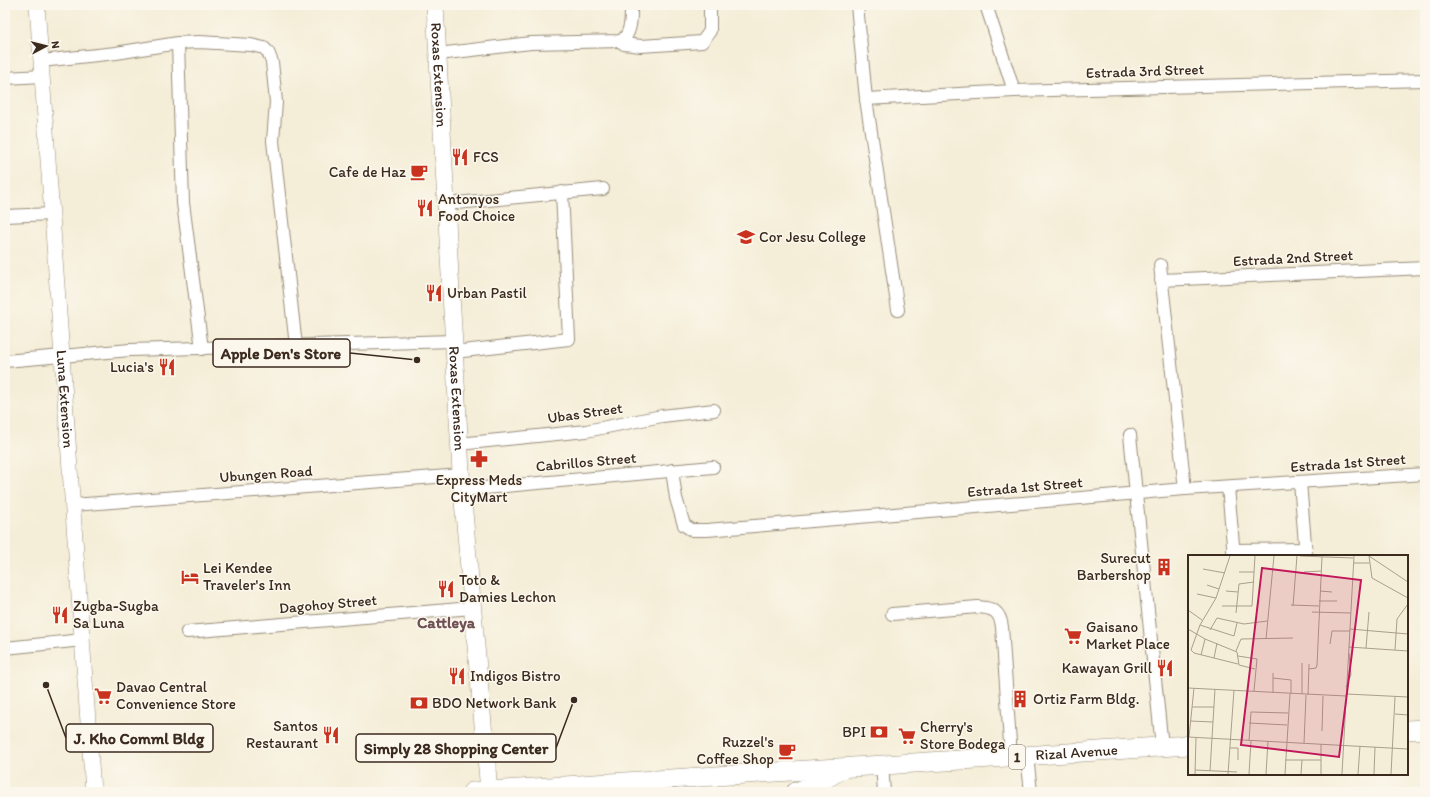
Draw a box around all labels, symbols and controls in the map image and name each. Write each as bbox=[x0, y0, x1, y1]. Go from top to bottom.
street label: Roxas Extension bbox=[427, 22, 451, 128]
north arrow bbox=[26, 26, 66, 66]
text: N bbox=[49, 40, 62, 49]
street label: Estrada 3rd Street bbox=[1086, 60, 1205, 82]
restaurant icon: FCS bbox=[450, 147, 470, 167]
place label: FCS bbox=[473, 148, 499, 166]
cafe icon: Cafe de Haz bbox=[409, 162, 429, 182]
place label: Cafe de Haz bbox=[329, 163, 406, 181]
place label: Antonyos Food Choice bbox=[438, 190, 515, 225]
restaurant icon: Antonyos Food Choice bbox=[415, 198, 435, 218]
school or university icon: Cor Jesu College bbox=[736, 227, 756, 247]
place label: Cor Jesu College bbox=[759, 228, 866, 246]
street label: Estrada 2nd Street bbox=[1232, 246, 1354, 270]
restaurant icon: Urban Pastil bbox=[424, 283, 444, 303]
place label: Urban Pastil bbox=[447, 284, 527, 302]
callout: Apple Den's Store bbox=[213, 339, 350, 367]
text: Apple Den's Store bbox=[220, 344, 342, 364]
street label: Roxas Extension bbox=[445, 346, 469, 452]
street label: Luna Extension bbox=[53, 349, 78, 449]
restaurant icon: Lucia's bbox=[157, 357, 177, 377]
place label: Lucia's bbox=[110, 358, 154, 376]
street label: Ubas Street bbox=[546, 399, 624, 427]
pharmacy icon: Express Meds CityMart bbox=[469, 449, 489, 469]
street label: Cabrillos Street bbox=[535, 449, 637, 475]
street label: Estrada 1st Street bbox=[1290, 450, 1407, 476]
street label: Ubungen Road bbox=[219, 462, 313, 486]
place label: Express Meds CityMart bbox=[436, 471, 523, 506]
street label: Estrada 1st Street bbox=[967, 473, 1084, 501]
place label: Surecut Barbershop bbox=[1077, 549, 1151, 584]
inset map bbox=[1188, 555, 1408, 775]
building icon: Surecut Barbershop bbox=[1154, 557, 1174, 577]
place label: Lei Kendee Traveler's Inn bbox=[203, 559, 292, 594]
hotel icon: Lei Kendee Traveler's Inn bbox=[180, 567, 200, 587]
place label: Toto & Damies Lechon bbox=[459, 571, 556, 606]
restaurant icon: Toto & Damies Lechon bbox=[436, 579, 456, 599]
street label: Dagohoy Street bbox=[278, 591, 378, 617]
place label: Zugba-Sugba Sa Luna bbox=[73, 597, 159, 632]
restaurant icon: Zugba-Sugba Sa Luna bbox=[50, 605, 70, 625]
district label: Cattleya bbox=[417, 613, 476, 633]
place label: Gaisano Market Place bbox=[1086, 618, 1170, 653]
supermarket icon: Gaisano Market Place bbox=[1063, 626, 1083, 646]
restaurant icon: Kawayan Grill bbox=[1155, 658, 1175, 678]
place label: Kawayan Grill bbox=[1062, 659, 1153, 677]
restaurant icon: Indigos Bistro bbox=[447, 666, 467, 686]
place label: Indigos Bistro bbox=[470, 667, 561, 685]
place label: Davao Central Convenience Store bbox=[116, 678, 236, 713]
supermarket icon: Davao Central Convenience Store bbox=[93, 686, 113, 706]
building icon: Ortiz Farm Bldg. bbox=[1010, 689, 1030, 709]
place label: Ortiz Farm Bldg. bbox=[1033, 690, 1139, 708]
bank icon: BDO Network Bank bbox=[409, 693, 429, 713]
place label: BDO Network Bank bbox=[432, 694, 557, 712]
place label: Santos Restaurant bbox=[246, 717, 318, 752]
place label: Cherry's Store Bodega bbox=[920, 718, 1006, 753]
bank icon: BPI bbox=[869, 722, 889, 742]
place label: BPI bbox=[842, 723, 866, 741]
callout: J. Kho Comml Bldg bbox=[66, 724, 213, 752]
restaurant icon: Santos Restaurant bbox=[321, 725, 341, 745]
supermarket icon: Cherry's Store Bodega bbox=[897, 726, 917, 746]
text: J. Kho Comml Bldg bbox=[73, 729, 205, 749]
place label: Ruzzel's Coffee Shop bbox=[696, 733, 774, 768]
callout: Simply 28 Shopping Center bbox=[356, 734, 556, 762]
text: Simply 28 Shopping Center bbox=[364, 739, 549, 759]
cafe icon: Ruzzel's Coffee Shop bbox=[777, 741, 797, 761]
street label: Rizal Avenue bbox=[1035, 741, 1119, 764]
road number: 1 bbox=[1009, 745, 1025, 769]

